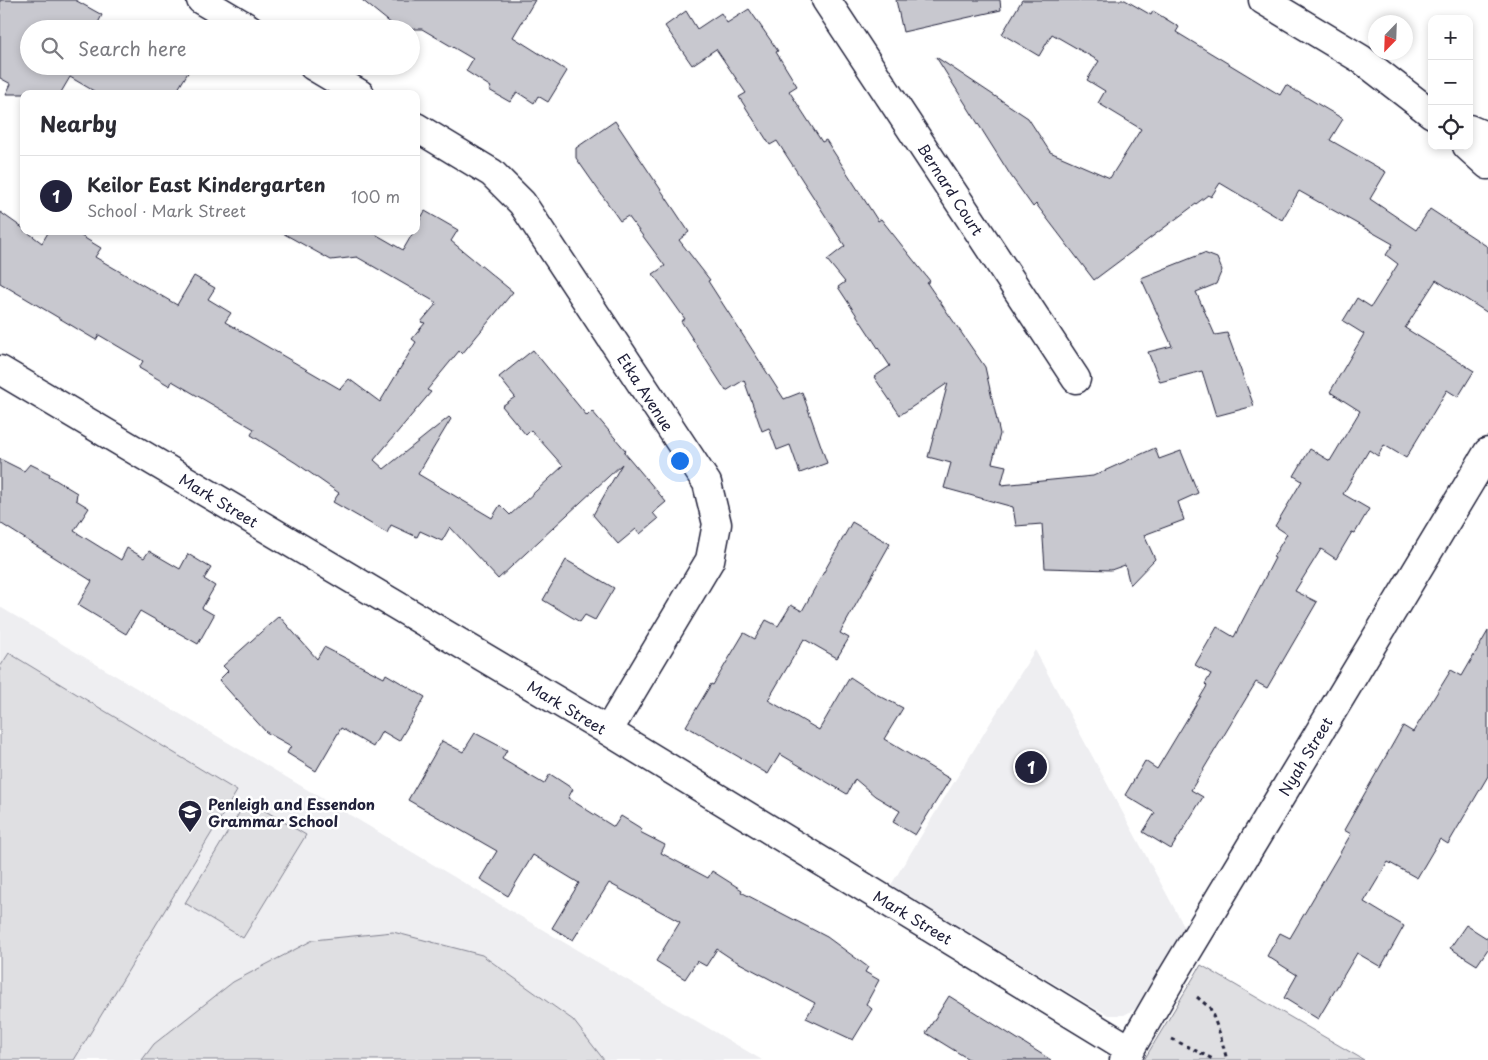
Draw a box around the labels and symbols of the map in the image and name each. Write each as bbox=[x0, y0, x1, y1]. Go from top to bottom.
north arrow bbox=[1368, 15, 1413, 60]
street label: Bernard Court bbox=[912, 138, 990, 240]
street label: Etka Avenue bbox=[612, 349, 680, 435]
your location bbox=[667, 448, 693, 474]
street label: Mark Street bbox=[175, 467, 263, 533]
street label: Mark Street bbox=[523, 674, 611, 740]
street label: Nyah Street bbox=[1272, 712, 1338, 800]
pin: 1 bbox=[1015, 748, 1047, 786]
place label: Penleigh and Essendon Grammar School bbox=[208, 792, 375, 832]
school or university icon: Penleigh and Essendon Grammar School bbox=[177, 799, 203, 833]
street label: Mark Street bbox=[869, 884, 957, 950]

